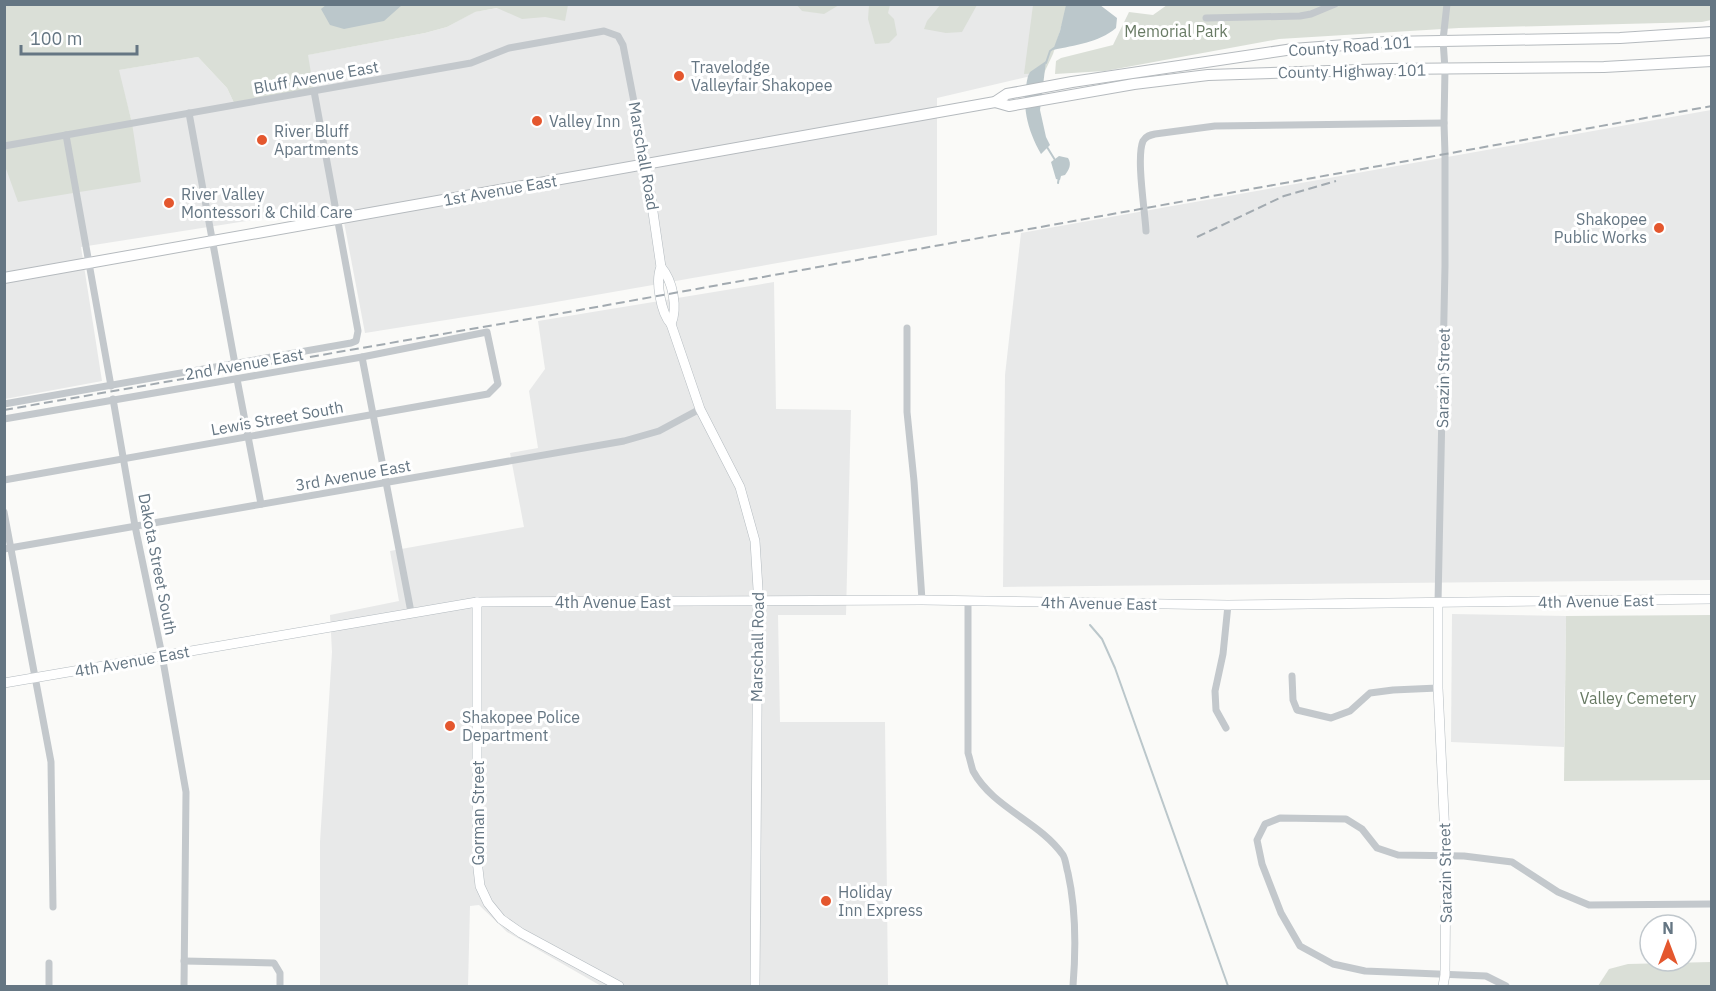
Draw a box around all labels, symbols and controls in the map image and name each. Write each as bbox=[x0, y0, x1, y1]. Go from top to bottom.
scale bar bbox=[21, 18, 136, 56]
park label: Memorial Park bbox=[1124, 21, 1228, 41]
text: 100 m bbox=[30, 27, 82, 50]
street label: County Road 101 bbox=[1288, 32, 1412, 60]
street label: Bluff Avenue East bbox=[252, 56, 380, 98]
place label: Travelodge Valleyfair Shakopee bbox=[691, 57, 833, 95]
street label: County Highway 101 bbox=[1278, 60, 1426, 82]
marker: Travelodge Valleyfair Shakopee bbox=[672, 69, 686, 83]
street label: Marschall Road bbox=[625, 100, 663, 212]
place label: Valley Inn bbox=[549, 111, 620, 131]
marker: Valley Inn bbox=[530, 114, 544, 128]
place label: River Bluff Apartments bbox=[274, 121, 359, 159]
marker: River Bluff Apartments bbox=[255, 133, 269, 147]
street label: 1st Avenue East bbox=[442, 170, 558, 210]
place label: River Valley Montessori & Child Care bbox=[181, 184, 353, 222]
marker: River Valley Montessori & Child Care bbox=[162, 196, 176, 210]
place label: Shakopee Public Works bbox=[1554, 209, 1647, 247]
marker: Shakopee Public Works bbox=[1652, 221, 1666, 235]
street label: Sarazin Street bbox=[1432, 328, 1454, 428]
street label: 2nd Avenue East bbox=[183, 344, 305, 384]
street label: Lewis Street South bbox=[209, 397, 345, 439]
street label: 3rd Avenue East bbox=[294, 455, 412, 495]
street label: Dakota Street South bbox=[134, 491, 182, 637]
street label: 4th Avenue East bbox=[1538, 590, 1654, 612]
street label: 4th Avenue East bbox=[555, 592, 671, 612]
street label: Marschall Road bbox=[746, 592, 768, 702]
street label: 4th Avenue East bbox=[1041, 592, 1157, 614]
street label: 4th Avenue East bbox=[73, 641, 191, 681]
park label: Valley Cemetery bbox=[1580, 688, 1696, 708]
place label: Shakopee Police Department bbox=[462, 707, 580, 745]
marker: Shakopee Police Department bbox=[443, 719, 457, 733]
street label: Gorman Street bbox=[468, 760, 488, 866]
street label: Sarazin Street bbox=[1434, 823, 1456, 923]
place label: Holiday Inn Express bbox=[838, 882, 923, 920]
marker: Holiday Inn Express bbox=[819, 894, 833, 908]
north arrow bbox=[1638, 913, 1698, 973]
text: N bbox=[1662, 918, 1674, 938]

